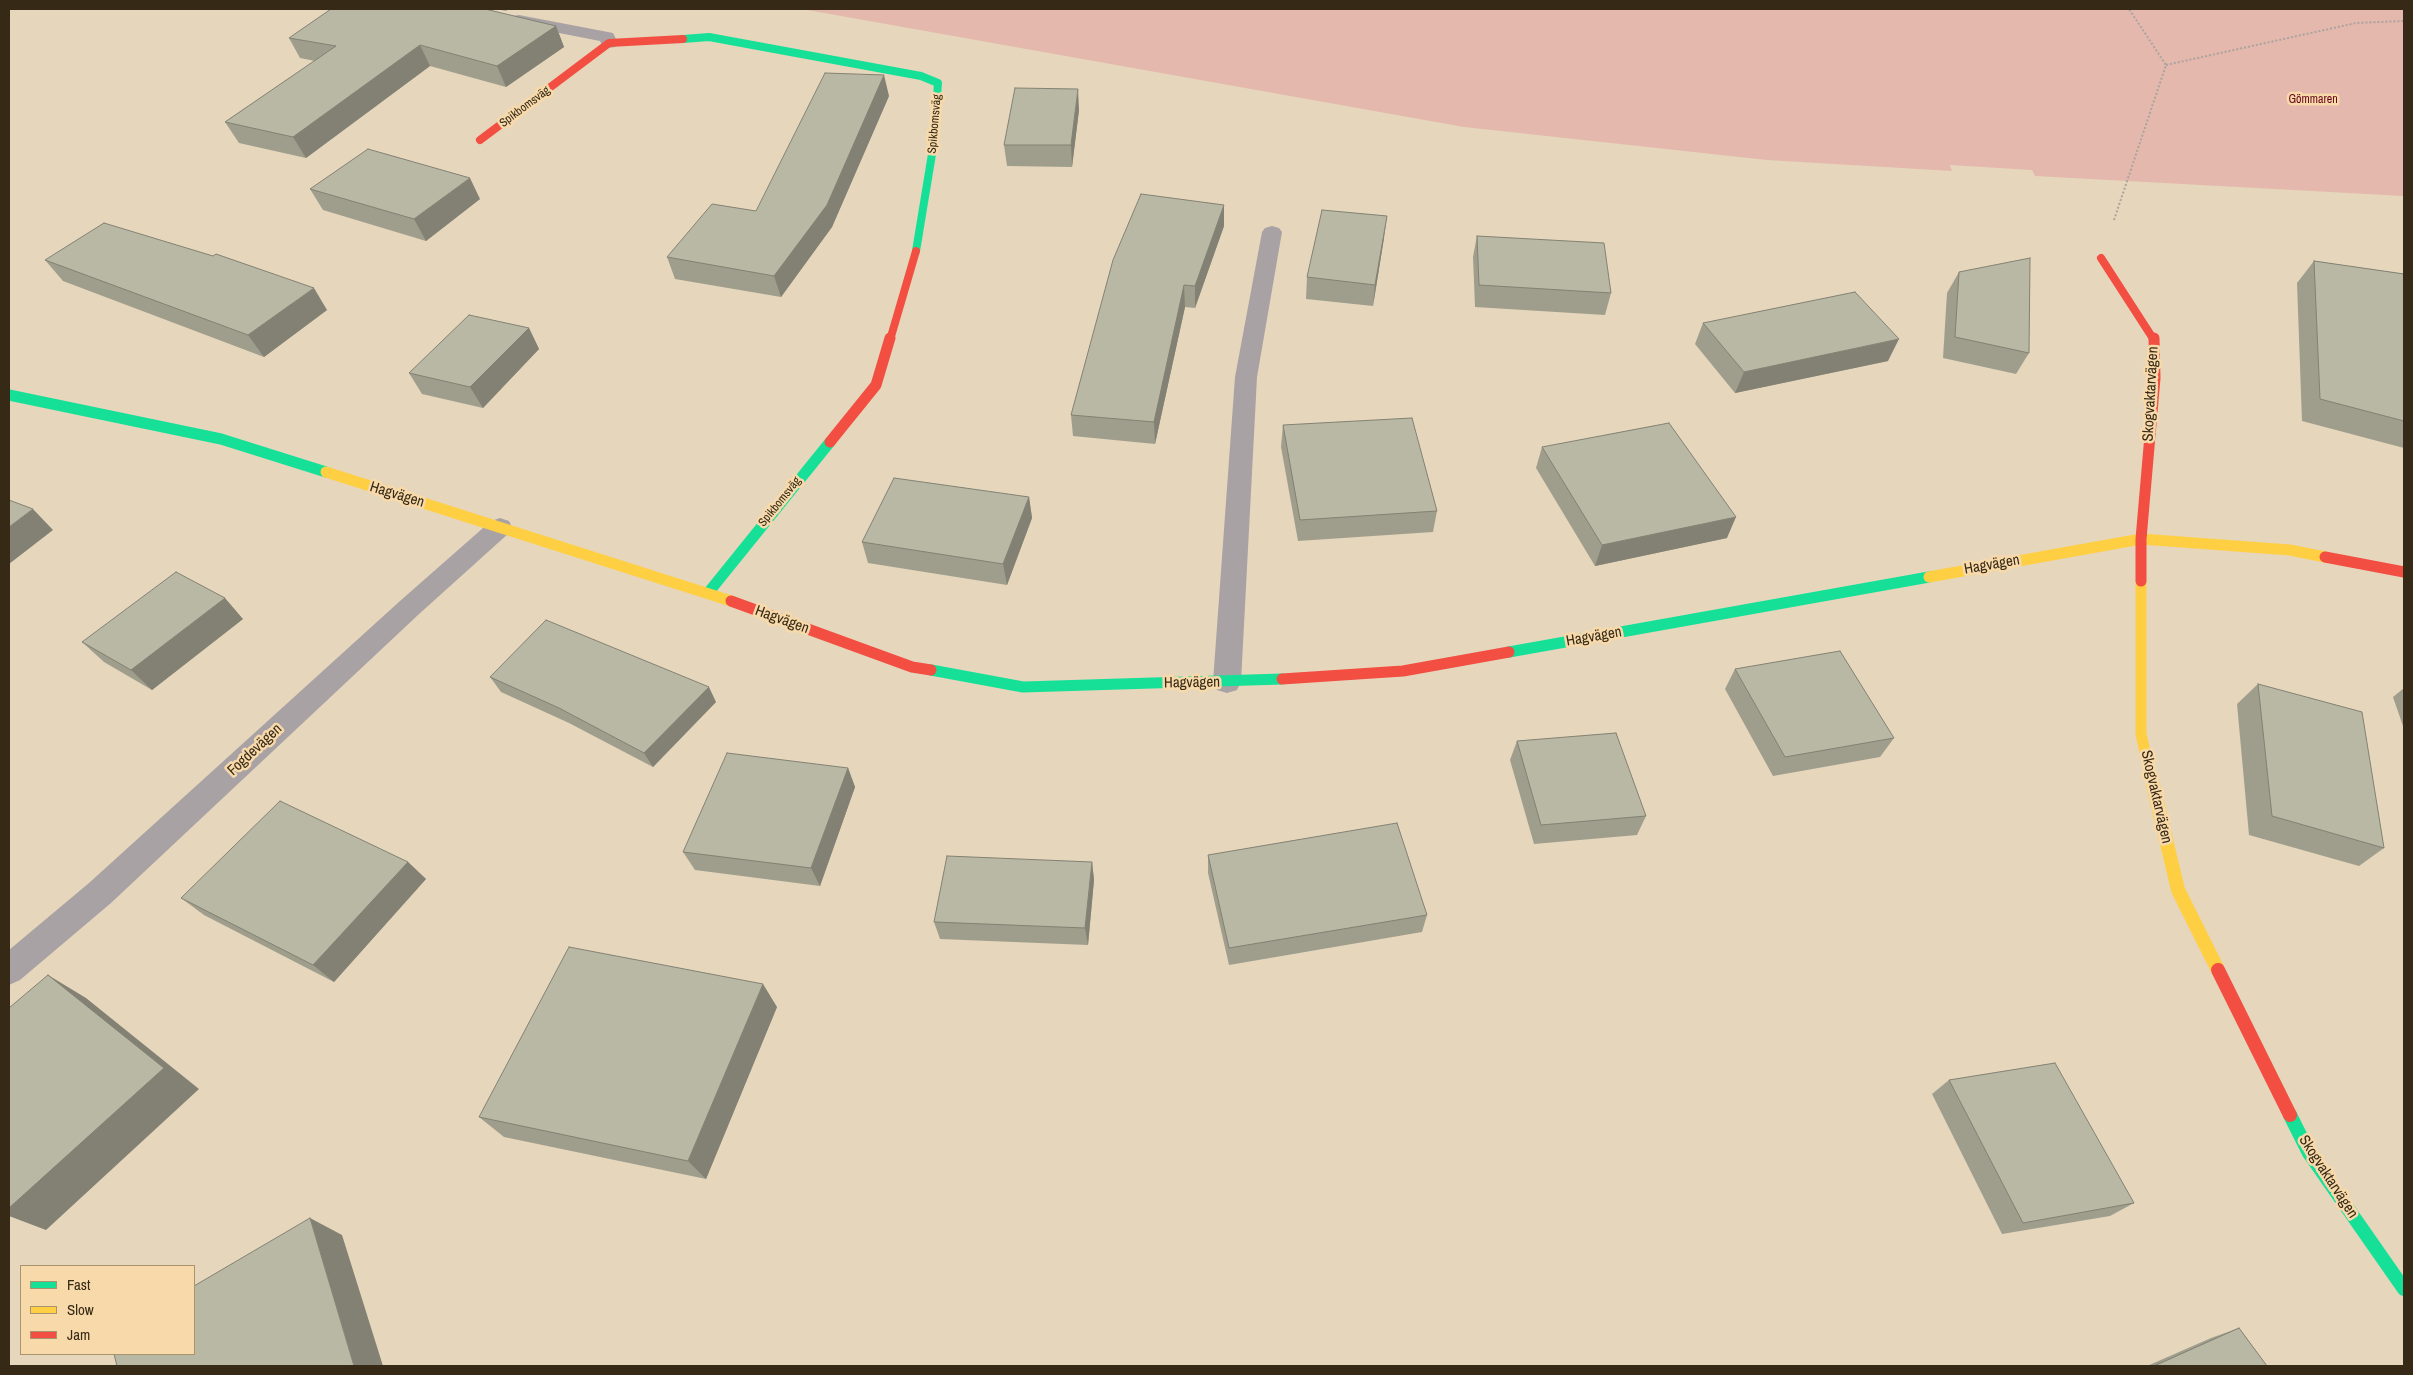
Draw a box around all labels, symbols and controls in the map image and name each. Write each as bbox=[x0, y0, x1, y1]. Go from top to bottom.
street label: Spikbomsväg bbox=[497, 83, 553, 131]
park label: Gömmaren bbox=[2288, 93, 2338, 107]
street label: Spikbomsväg bbox=[925, 94, 945, 154]
street label: Skogvaktarvägen bbox=[2140, 346, 2162, 442]
street label: Spikbomsväg bbox=[756, 474, 804, 530]
street label: Hagvägen bbox=[368, 478, 426, 512]
street label: Hagvägen bbox=[1963, 551, 2021, 579]
street label: Hagvägen bbox=[753, 602, 811, 638]
street label: Hagvägen bbox=[1565, 623, 1623, 651]
street label: Hagvägen bbox=[1164, 674, 1220, 692]
street label: Fogdevägen bbox=[224, 720, 286, 780]
street label: Skogvaktarvägen bbox=[2137, 749, 2175, 845]
street label: Skogvaktarvägen bbox=[2295, 1132, 2361, 1222]
legend bbox=[20, 1265, 195, 1355]
text: Fast bbox=[67, 1274, 90, 1295]
text: Slow bbox=[67, 1299, 94, 1320]
text: Jam bbox=[67, 1324, 90, 1345]

